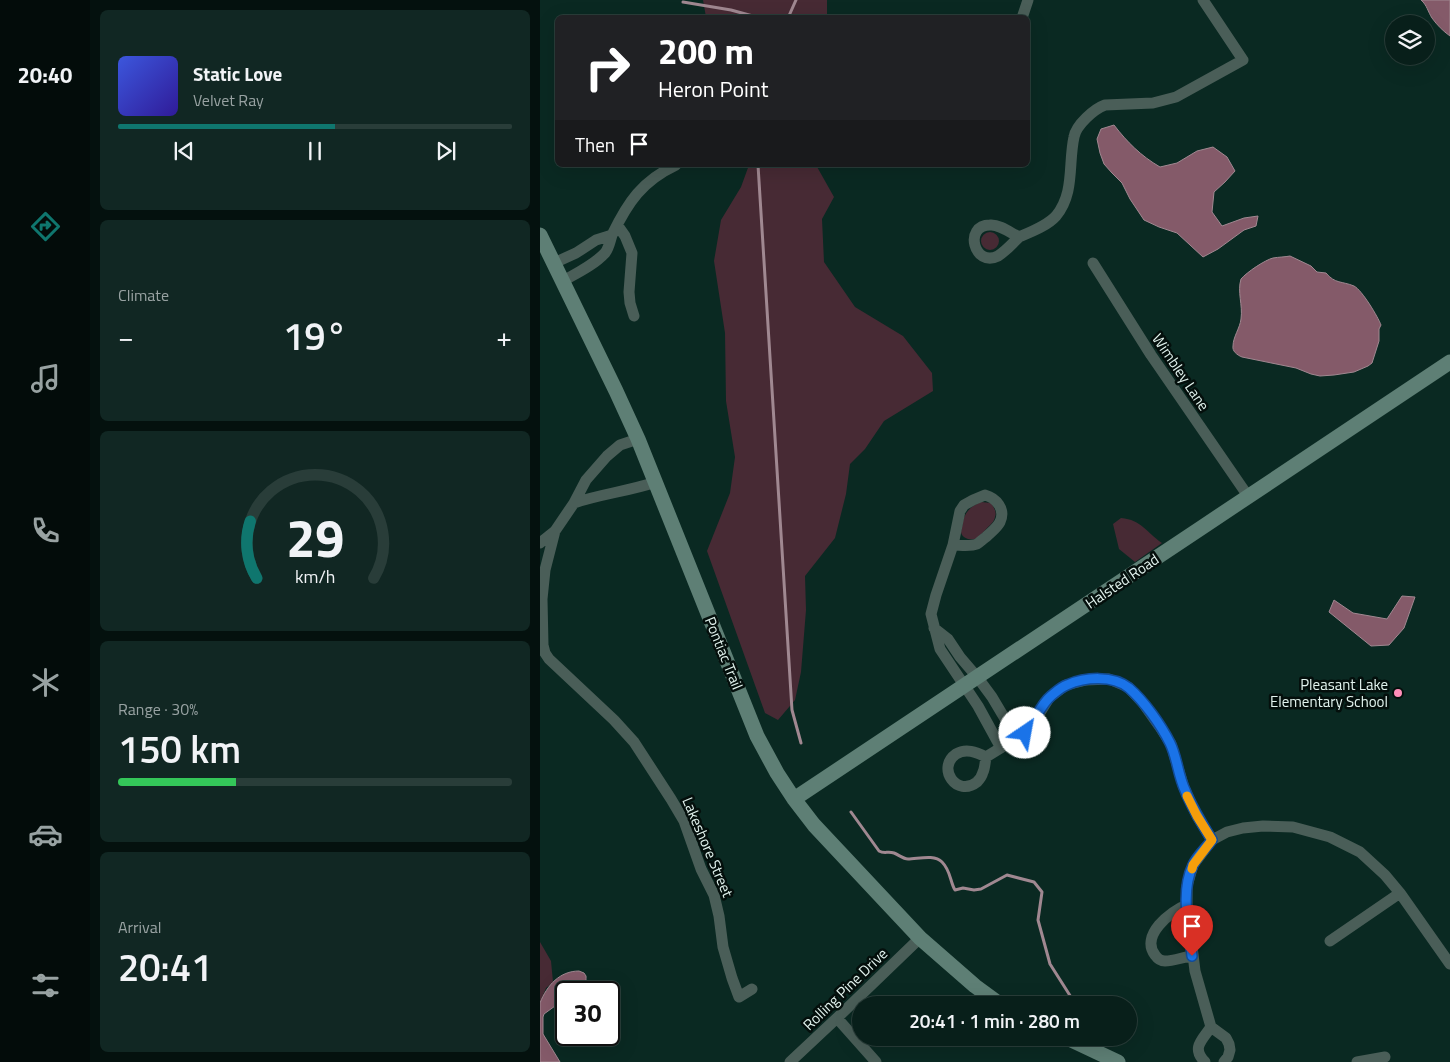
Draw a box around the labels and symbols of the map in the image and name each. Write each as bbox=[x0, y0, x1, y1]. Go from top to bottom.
street label: Wimbley Lane bbox=[1147, 329, 1215, 415]
street label: Halsted Road bbox=[1080, 548, 1164, 614]
street label: Pontiac Trail bbox=[699, 613, 749, 693]
place label: Pleasant Lake Elementary School bbox=[1270, 673, 1388, 713]
marker: Pleasant Lake Elementary School bbox=[1392, 687, 1404, 699]
position arrow bbox=[998, 706, 1050, 758]
street label: Lakeshore Street bbox=[677, 793, 740, 901]
pin bbox=[1171, 905, 1213, 956]
street label: Rolling Pine Drive bbox=[797, 942, 893, 1036]
speed limit sign: 30 bbox=[555, 981, 620, 1046]

